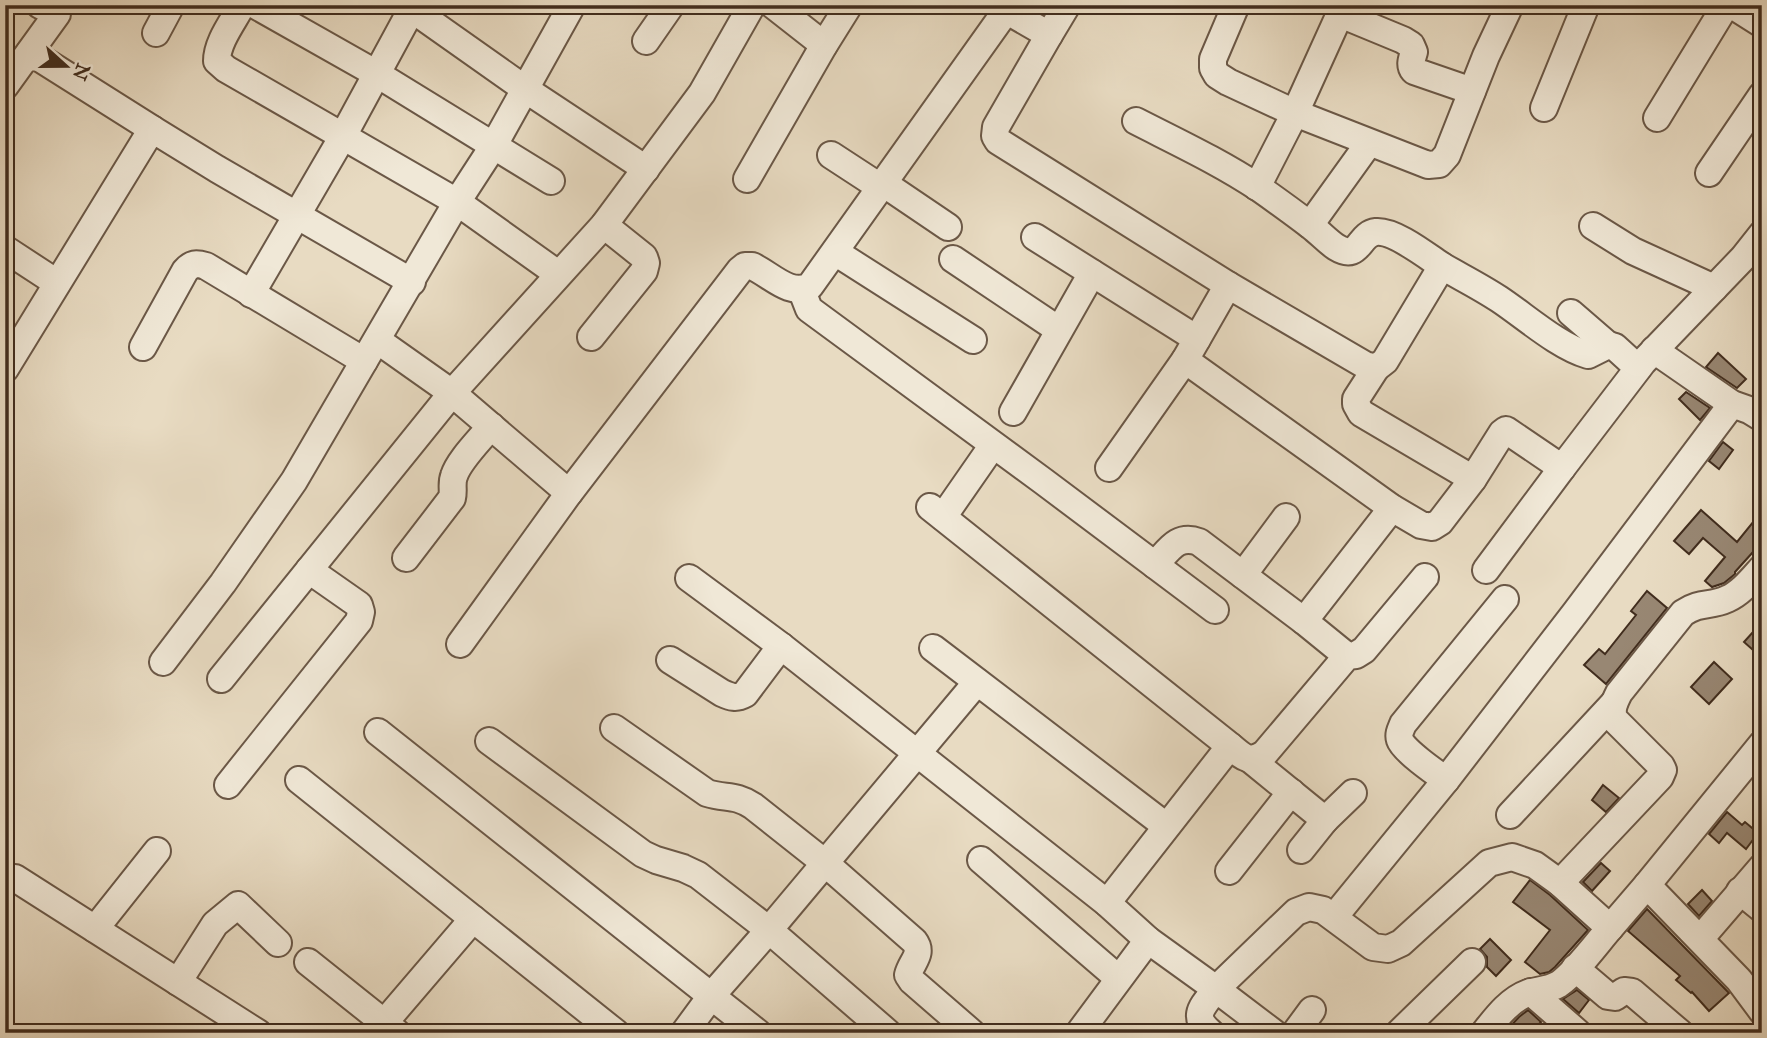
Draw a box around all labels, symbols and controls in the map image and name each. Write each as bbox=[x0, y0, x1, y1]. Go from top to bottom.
north arrow bbox=[32, 32, 102, 102]
text: N bbox=[68, 60, 95, 84]

